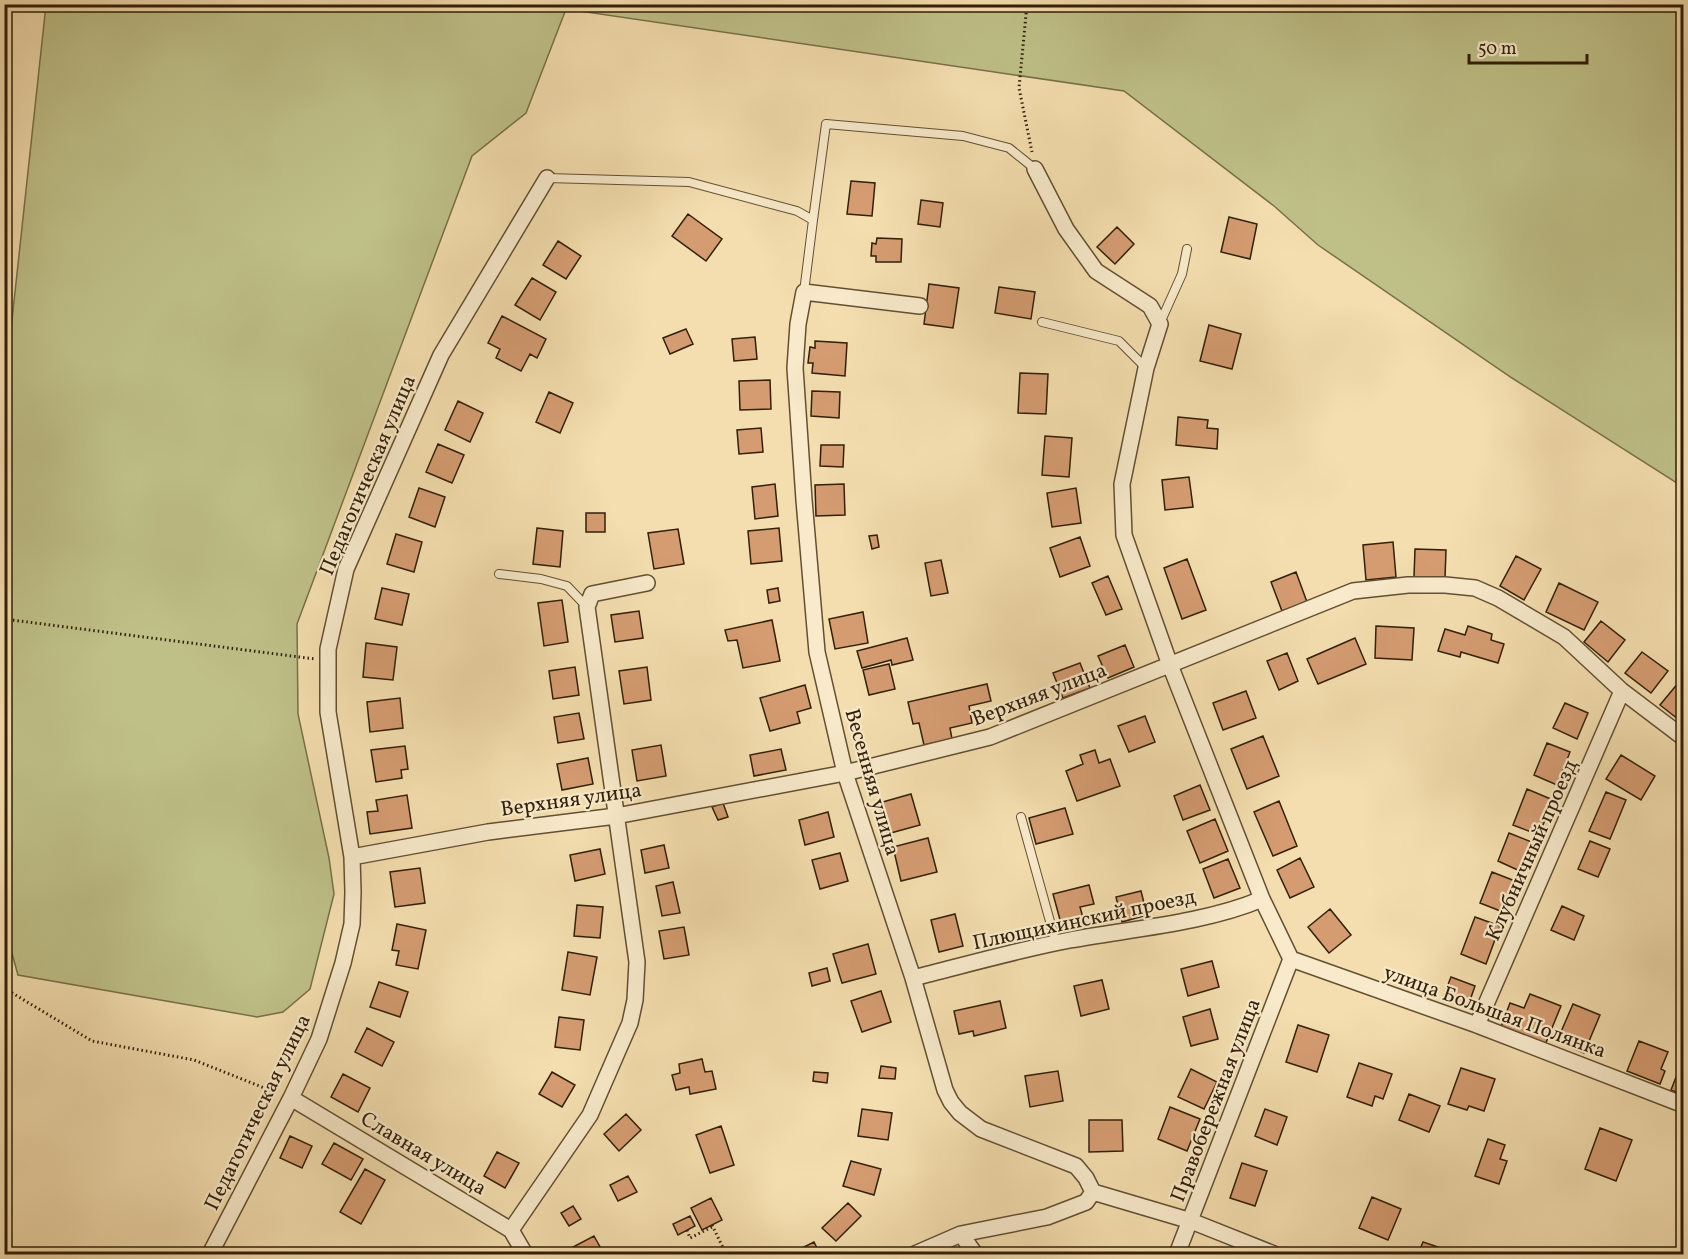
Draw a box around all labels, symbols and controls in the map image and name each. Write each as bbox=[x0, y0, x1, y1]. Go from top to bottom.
scale bar bbox=[1469, 27, 1588, 65]
text: 50 m bbox=[1478, 37, 1517, 62]
street label: Педагогическая улица bbox=[313, 371, 424, 580]
street label: Верхняя улица bbox=[968, 656, 1111, 734]
street label: Весенняя улица bbox=[837, 705, 906, 859]
street label: Клубничный проезд bbox=[1479, 755, 1585, 946]
street label: Верхняя улица bbox=[499, 776, 644, 825]
street label: Плющихинский проезд bbox=[970, 883, 1199, 958]
street label: улица Большая Полянка bbox=[1379, 959, 1610, 1066]
street label: Правобережная улица bbox=[1164, 995, 1269, 1206]
street label: Педагогическая улица bbox=[198, 1010, 319, 1216]
street label: Славная улица bbox=[355, 1105, 492, 1203]

